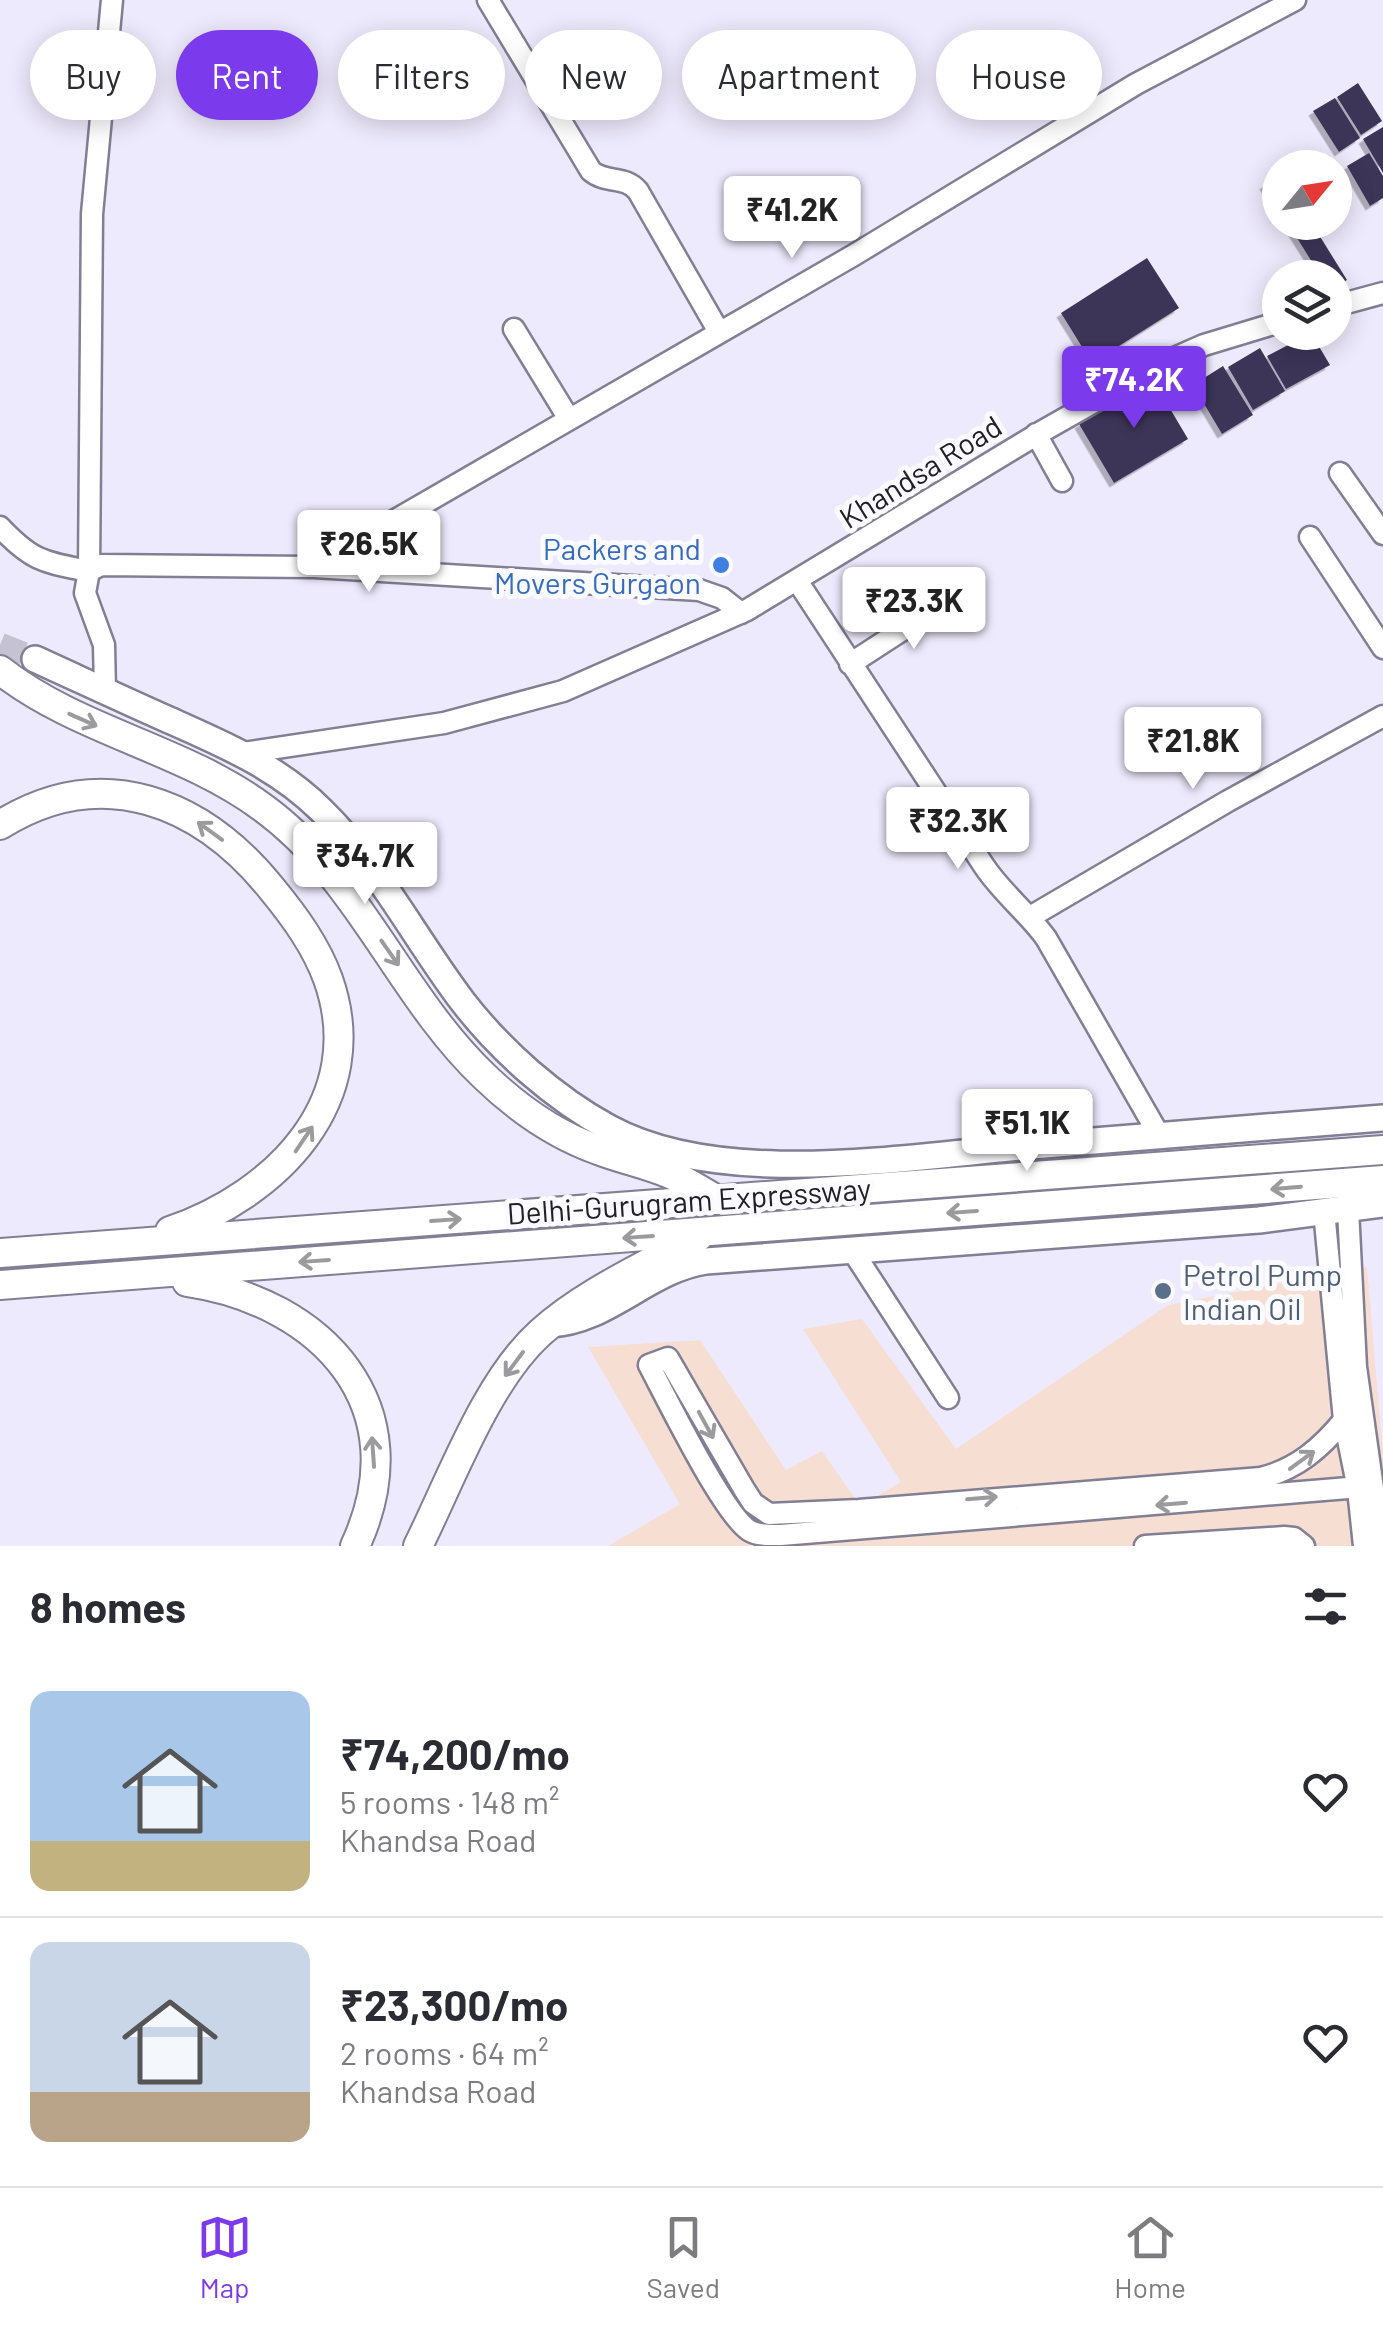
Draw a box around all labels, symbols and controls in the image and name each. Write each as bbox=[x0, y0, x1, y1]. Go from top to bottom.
chip: Buy bbox=[30, 30, 156, 120]
chip: Rent bbox=[176, 30, 318, 120]
chip: Filters bbox=[338, 30, 505, 120]
chip: New bbox=[525, 30, 662, 120]
chip: Apartment bbox=[682, 30, 916, 120]
chip: House bbox=[936, 30, 1102, 120]
north arrow bbox=[1262, 150, 1352, 240]
map controls bbox=[1262, 150, 1352, 350]
pin: ₹41.2K bbox=[711, 176, 873, 261]
text: ₹41.2K bbox=[746, 189, 838, 227]
button: layers bbox=[1262, 260, 1352, 350]
pin: ₹74.2K bbox=[1053, 346, 1215, 431]
text: ₹74.2K bbox=[1084, 359, 1184, 397]
street label: Khandsa Road bbox=[832, 407, 1008, 535]
pin: ₹26.5K bbox=[288, 510, 450, 595]
text: ₹26.5K bbox=[319, 523, 419, 561]
place label: Packers and Movers Gurgaon bbox=[494, 530, 701, 600]
marker: Packers and Movers Gurgaon bbox=[710, 554, 732, 576]
pin: ₹23.3K bbox=[833, 567, 995, 652]
text: ₹23.3K bbox=[864, 580, 964, 618]
pin: ₹21.8K bbox=[1112, 707, 1274, 792]
one-way arrow bbox=[67, 712, 98, 730]
text: ₹21.8K bbox=[1146, 720, 1240, 758]
pin: ₹32.3K bbox=[877, 787, 1039, 872]
text: ₹32.3K bbox=[908, 800, 1008, 838]
one-way arrow bbox=[197, 820, 224, 841]
pin: ₹34.7K bbox=[284, 822, 446, 907]
text: ₹34.7K bbox=[315, 835, 415, 873]
one-way arrow bbox=[379, 939, 400, 967]
pin: ₹51.1K bbox=[946, 1089, 1108, 1174]
text: ₹51.1K bbox=[984, 1102, 1070, 1140]
one-way arrow bbox=[293, 1126, 314, 1154]
street label: Delhi-Gurugram Expressway bbox=[506, 1169, 872, 1231]
one-way arrow bbox=[1270, 1178, 1302, 1197]
one-way arrow bbox=[946, 1203, 978, 1222]
one-way arrow bbox=[430, 1210, 462, 1229]
one-way arrow bbox=[622, 1227, 654, 1246]
one-way arrow bbox=[298, 1252, 330, 1271]
place label: Petrol Pump Indian Oil bbox=[1183, 1256, 1342, 1326]
marker: Petrol Pump Indian Oil bbox=[1152, 1280, 1174, 1302]
one-way arrow bbox=[504, 1350, 525, 1377]
one-way arrow bbox=[696, 1409, 716, 1439]
one-way arrow bbox=[363, 1436, 382, 1468]
one-way arrow bbox=[1288, 1449, 1315, 1470]
one-way arrow bbox=[966, 1489, 998, 1508]
one-way arrow bbox=[1155, 1494, 1187, 1513]
icon: filters bbox=[1298, 1579, 1353, 1634]
text: 8 homes bbox=[30, 1581, 186, 1631]
text: ₹74,200/mo bbox=[340, 1728, 570, 1778]
icon: home bbox=[110, 1731, 230, 1851]
icon: heart bbox=[1298, 1764, 1353, 1819]
text: 5 rooms · 148 m² bbox=[340, 1782, 559, 1820]
text: Khandsa Road bbox=[340, 1820, 537, 1858]
text: ₹23,300/mo bbox=[340, 1979, 568, 2029]
icon: home bbox=[110, 1982, 230, 2102]
icon: heart bbox=[1298, 2015, 1353, 2070]
text: 2 rooms · 64 m² bbox=[340, 2033, 549, 2071]
text: Khandsa Road bbox=[340, 2071, 537, 2109]
tab: Map bbox=[197, 2210, 252, 2304]
tab: Saved bbox=[647, 2210, 720, 2304]
tab: Home bbox=[1114, 2210, 1186, 2304]

